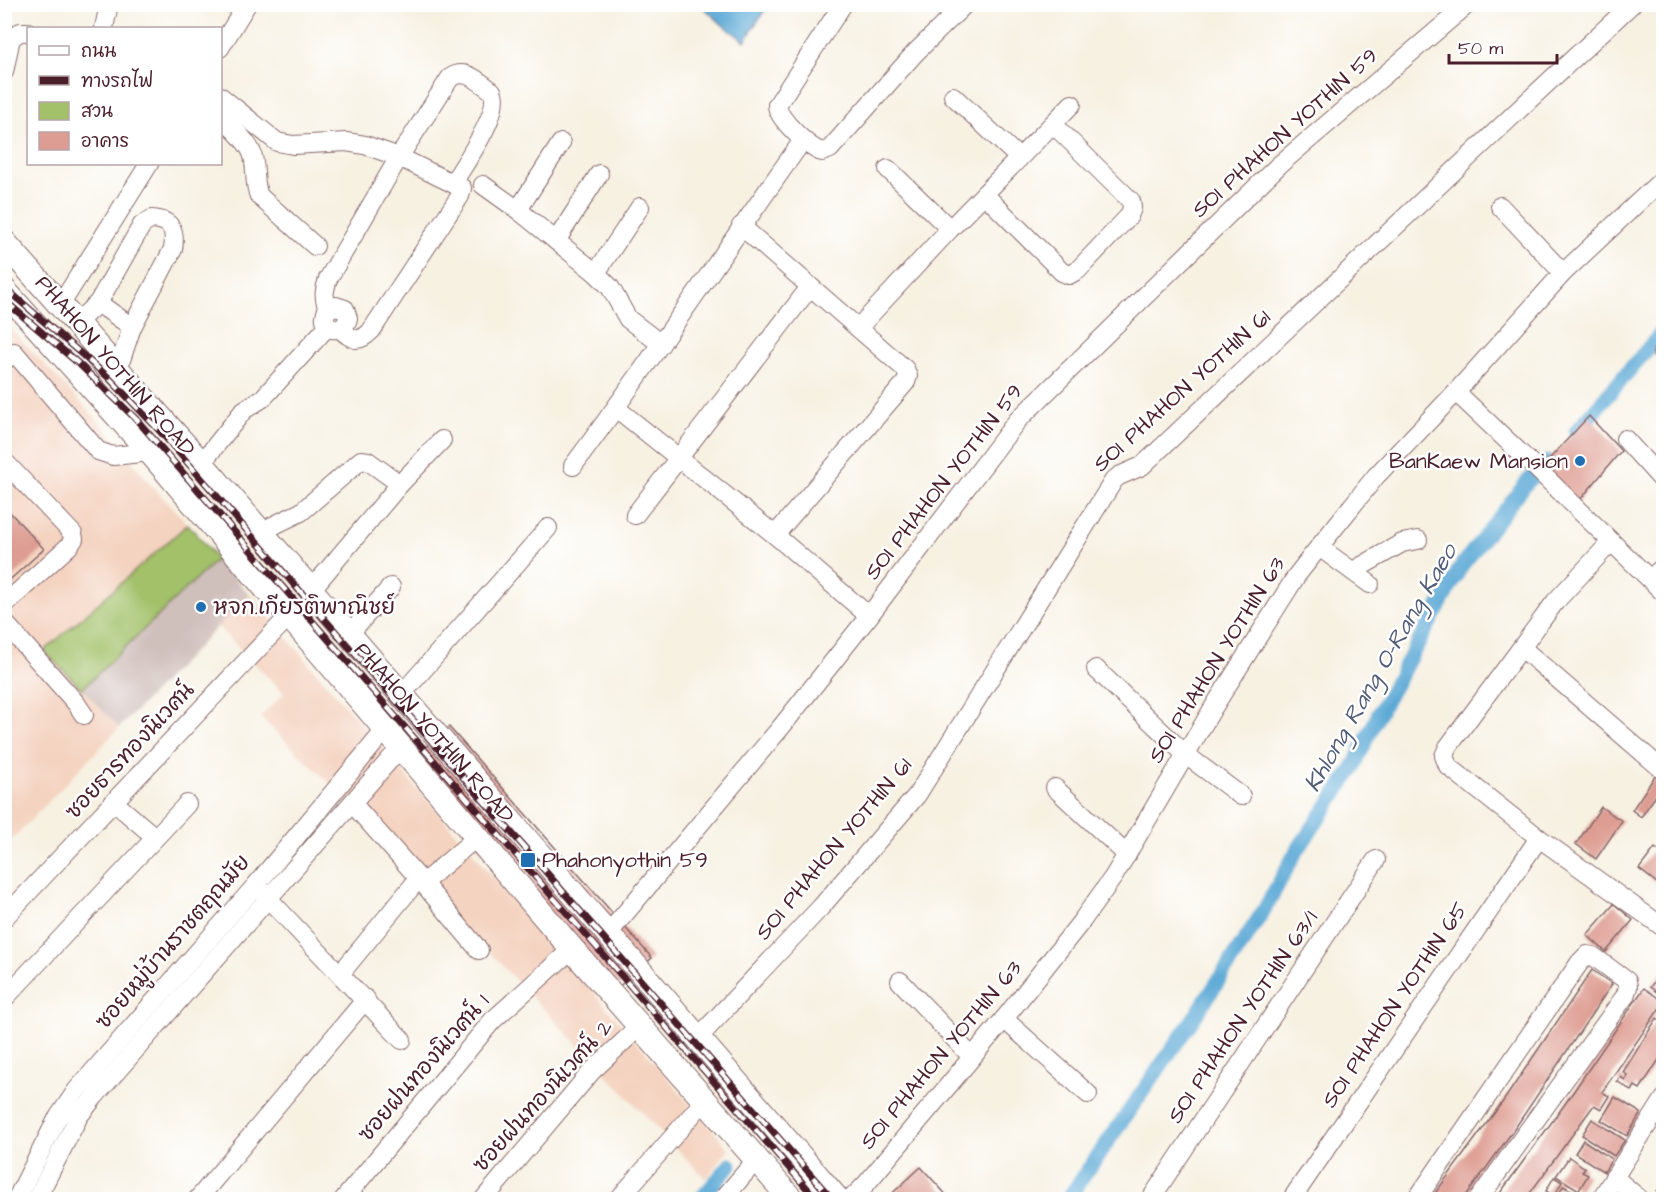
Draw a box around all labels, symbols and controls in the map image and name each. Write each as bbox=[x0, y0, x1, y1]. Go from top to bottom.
legend bbox=[27, 27, 222, 165]
scale bar bbox=[1449, 27, 1557, 65]
text: 50 m bbox=[1458, 36, 1503, 61]
text: ถนน bbox=[81, 39, 116, 64]
street label: SOI PHAHON YOTHIN 59 bbox=[1185, 41, 1385, 225]
text: ทางรถไฟ bbox=[81, 68, 153, 94]
text: สวน bbox=[81, 99, 113, 124]
text: อาคาร bbox=[81, 129, 129, 154]
street label: PHAHON YOTHIN ROAD bbox=[28, 269, 202, 463]
street label: SOI PHAHON YOTHIN 61 bbox=[1086, 303, 1278, 479]
street label: SOI PHAHON YOTHIN 59 bbox=[858, 378, 1030, 586]
place label: BanKaew Mansion bbox=[1389, 446, 1568, 477]
marker: BanKaew Mansion bbox=[1573, 454, 1587, 468]
water label: Khlong Rang O-Rang Kaeo bbox=[1296, 537, 1468, 799]
street label: SOI PHAHON YOTHIN 63 bbox=[1141, 551, 1293, 769]
place label: หจก.เกียรติพาณิชย์ bbox=[213, 592, 395, 623]
marker: หจก.เกียรติพาณิชย์ bbox=[194, 600, 208, 614]
street label: PHAHON YOTHIN ROAD bbox=[347, 636, 521, 830]
street label: ซอยธารทองนิเวศน์ bbox=[58, 676, 202, 826]
street label: SOI PHAHON YOTHIN 61 bbox=[748, 751, 920, 947]
place label: Phahonyothin 59 bbox=[542, 845, 708, 877]
street label: ซอยหมู่บ้านราชตฤณมัย bbox=[88, 848, 258, 1036]
marker: Phahonyothin 59 bbox=[519, 851, 537, 869]
street label: SOI PHAHON YOTHIN 65 bbox=[1315, 896, 1476, 1114]
street label: SOI PHAHON YOTHIN 63/1 bbox=[1160, 904, 1326, 1129]
street label: SOI PHAHON YOTHIN 63 bbox=[853, 954, 1029, 1156]
street label: ซอยฝนทองนิเวศน์ 1 bbox=[351, 987, 497, 1149]
street label: ซอยฝนทองนิเวศน์ 2 bbox=[466, 1012, 620, 1179]

